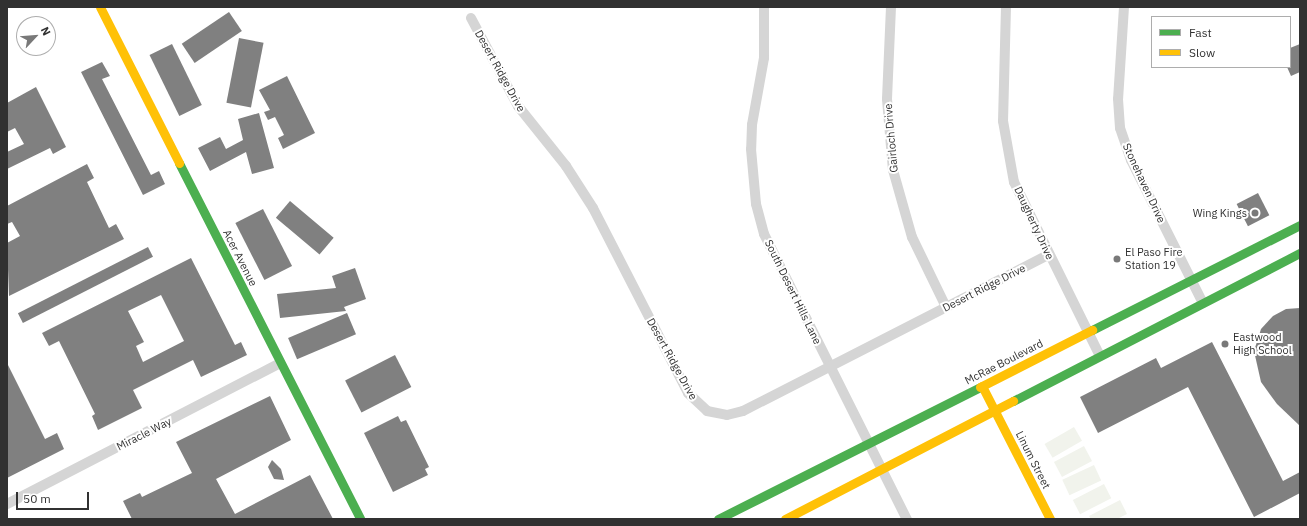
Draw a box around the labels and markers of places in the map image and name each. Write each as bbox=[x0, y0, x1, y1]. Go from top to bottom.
place label: Wing Kings bbox=[1193, 206, 1247, 220]
marker: Wing Kings bbox=[1250, 208, 1260, 218]
place label: El Paso Fire Station 19 bbox=[1125, 246, 1182, 272]
marker: El Paso Fire Station 19 bbox=[1112, 254, 1122, 264]
place label: Eastwood High School bbox=[1233, 331, 1292, 357]
marker: Eastwood High School bbox=[1220, 339, 1230, 349]

